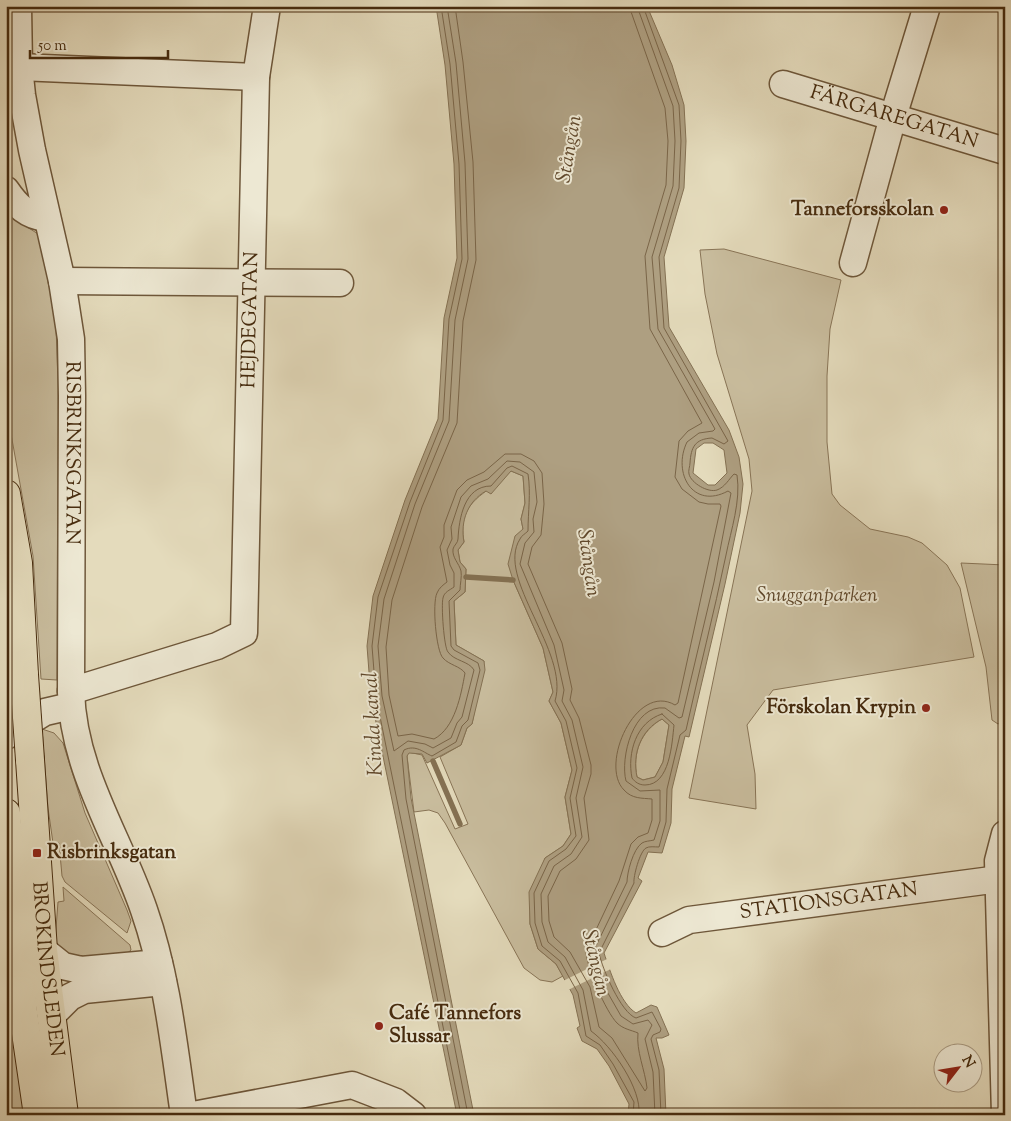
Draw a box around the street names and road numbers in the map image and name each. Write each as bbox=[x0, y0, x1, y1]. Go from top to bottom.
street label: FÄRGAREGATAN bbox=[806, 78, 982, 157]
street label: HEJDEGATAN bbox=[235, 251, 267, 389]
street label: RISBRINKSGATAN bbox=[57, 361, 87, 545]
street label: STATIONSGATAN bbox=[738, 875, 920, 928]
street label: BROKINDSLEDEN bbox=[24, 881, 71, 1059]

